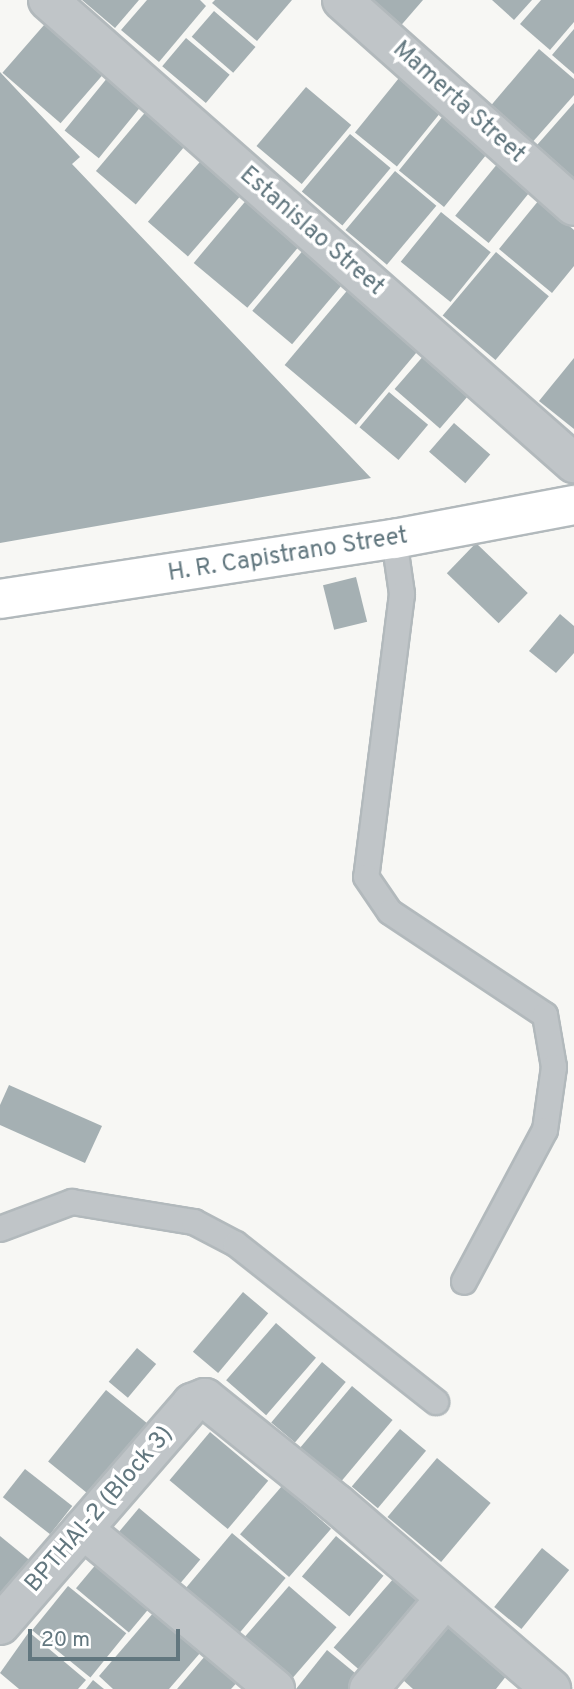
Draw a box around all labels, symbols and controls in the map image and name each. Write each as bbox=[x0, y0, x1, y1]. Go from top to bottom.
street label: Mamerta Street bbox=[386, 36, 530, 170]
street label: Estanislao Street bbox=[233, 161, 389, 303]
street label: H. R. Capistrano Street bbox=[166, 523, 410, 589]
street label: BPTHAI-2 (Block 3) bbox=[20, 1421, 180, 1599]
scale bar bbox=[32, 1616, 184, 1660]
text: 20 m bbox=[41, 1627, 90, 1654]

